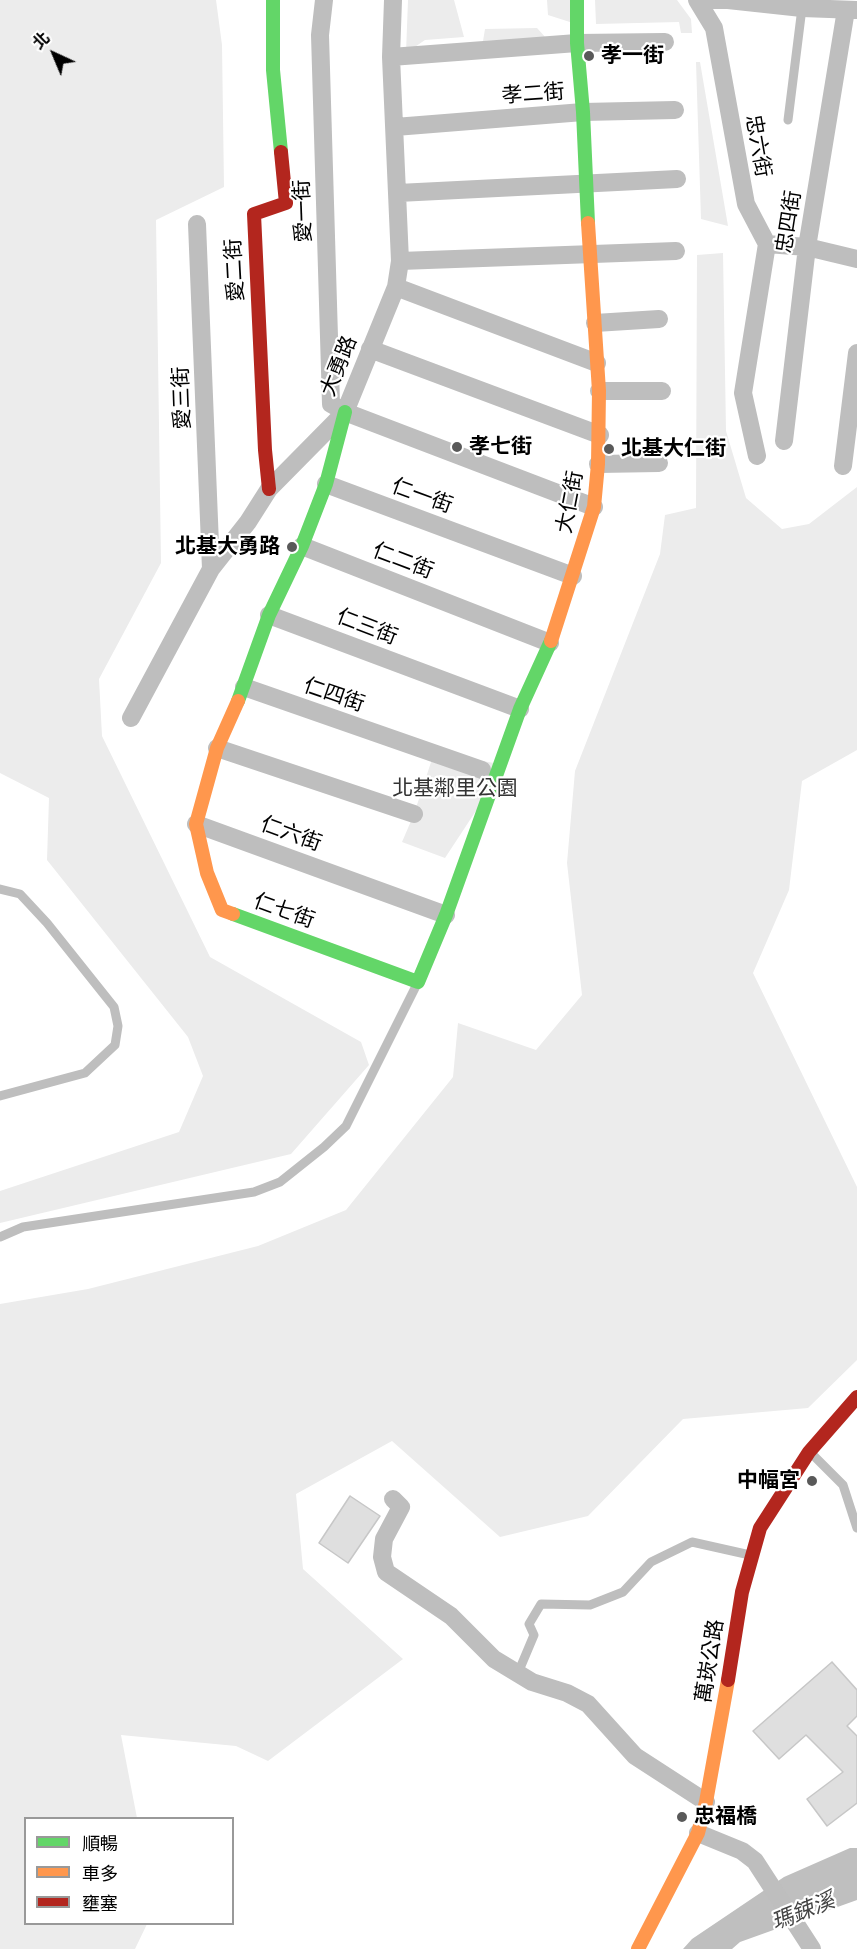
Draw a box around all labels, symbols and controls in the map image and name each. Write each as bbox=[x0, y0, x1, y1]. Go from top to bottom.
north arrow bbox=[24, 24, 84, 84]
text: 北 bbox=[29, 28, 54, 53]
place label: 孝一街 bbox=[601, 43, 664, 69]
marker: 孝一街 bbox=[582, 49, 596, 63]
street label: 孝二街 bbox=[501, 79, 565, 109]
street label: 忠六街 bbox=[740, 113, 776, 179]
street label: 愛一街 bbox=[289, 179, 317, 243]
street label: 忠四街 bbox=[772, 189, 806, 255]
street label: 愛二街 bbox=[221, 238, 249, 302]
street label: 大勇路 bbox=[316, 332, 362, 400]
street label: 愛三街 bbox=[168, 366, 196, 430]
place label: 孝七街 bbox=[469, 434, 532, 460]
place label: 北基大仁街 bbox=[621, 436, 726, 462]
marker: 孝七街 bbox=[450, 440, 464, 454]
marker: 北基大仁街 bbox=[602, 442, 616, 456]
street label: 大仁街 bbox=[552, 469, 588, 535]
street label: 仁一街 bbox=[388, 473, 456, 519]
place label: 北基大勇路 bbox=[175, 534, 280, 560]
street label: 仁二街 bbox=[369, 538, 437, 584]
marker: 北基大勇路 bbox=[285, 540, 299, 554]
street label: 仁三街 bbox=[333, 604, 401, 650]
street label: 仁四街 bbox=[300, 673, 368, 717]
park label: 北基鄰里公園 bbox=[392, 776, 518, 802]
street label: 仁六街 bbox=[257, 811, 325, 857]
street label: 仁七街 bbox=[250, 888, 318, 934]
place label: 中幅宮 bbox=[737, 1468, 800, 1494]
marker: 中幅宮 bbox=[805, 1474, 819, 1488]
street label: 萬崁公路 bbox=[691, 1618, 729, 1704]
place label: 忠福橋 bbox=[694, 1804, 757, 1830]
marker: 忠福橋 bbox=[675, 1810, 689, 1824]
legend bbox=[24, 1817, 234, 1925]
text: 順暢 bbox=[82, 1833, 118, 1854]
text: 車多 bbox=[82, 1863, 118, 1884]
water label: 瑪鋉溪 bbox=[767, 1887, 839, 1937]
text: 壅塞 bbox=[82, 1893, 118, 1914]

